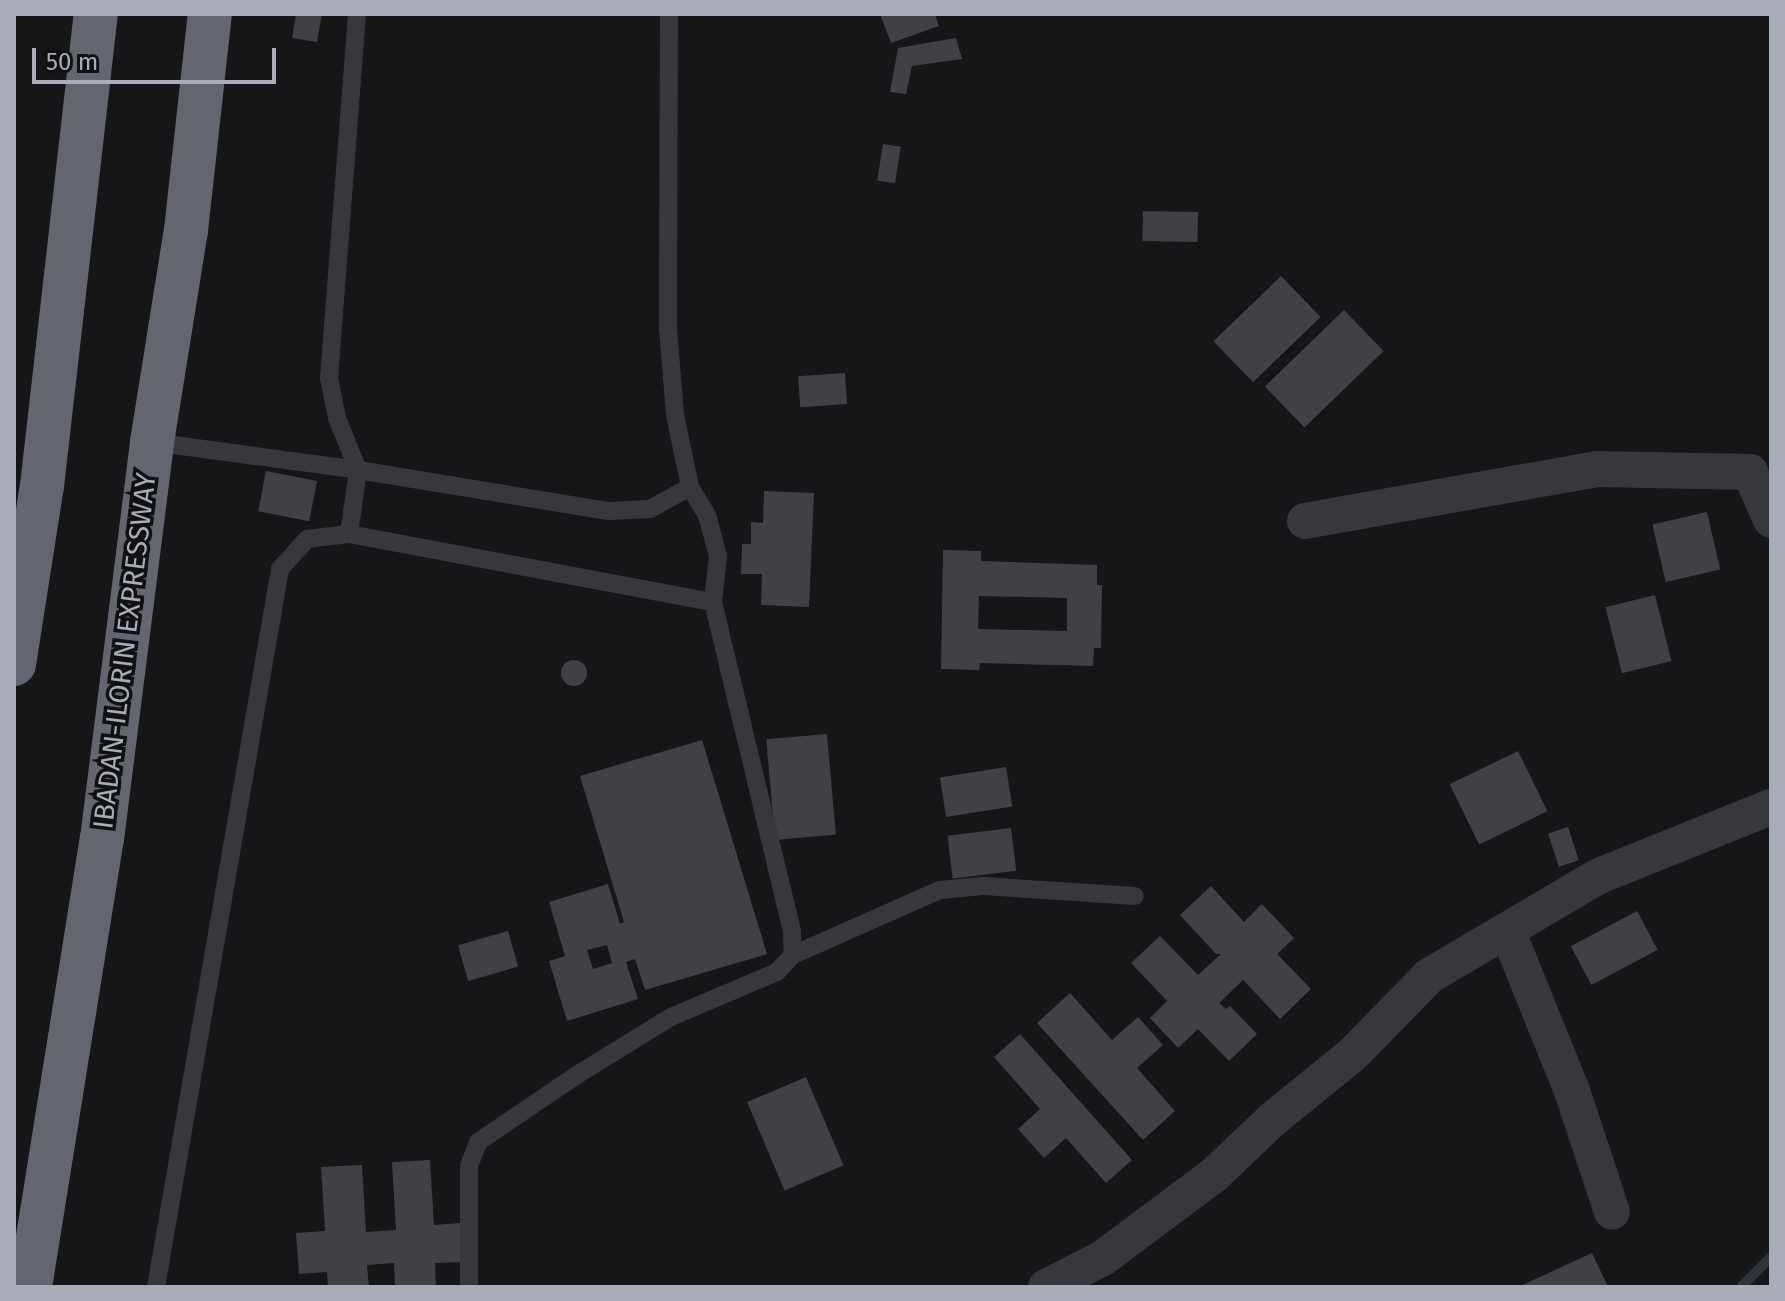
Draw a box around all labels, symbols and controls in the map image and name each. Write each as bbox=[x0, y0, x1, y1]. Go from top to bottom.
scale bar bbox=[36, 32, 280, 82]
text: 50 m bbox=[46, 48, 98, 76]
street label: IBADAN-ILORIN EXPRESSWAY bbox=[86, 471, 164, 831]

